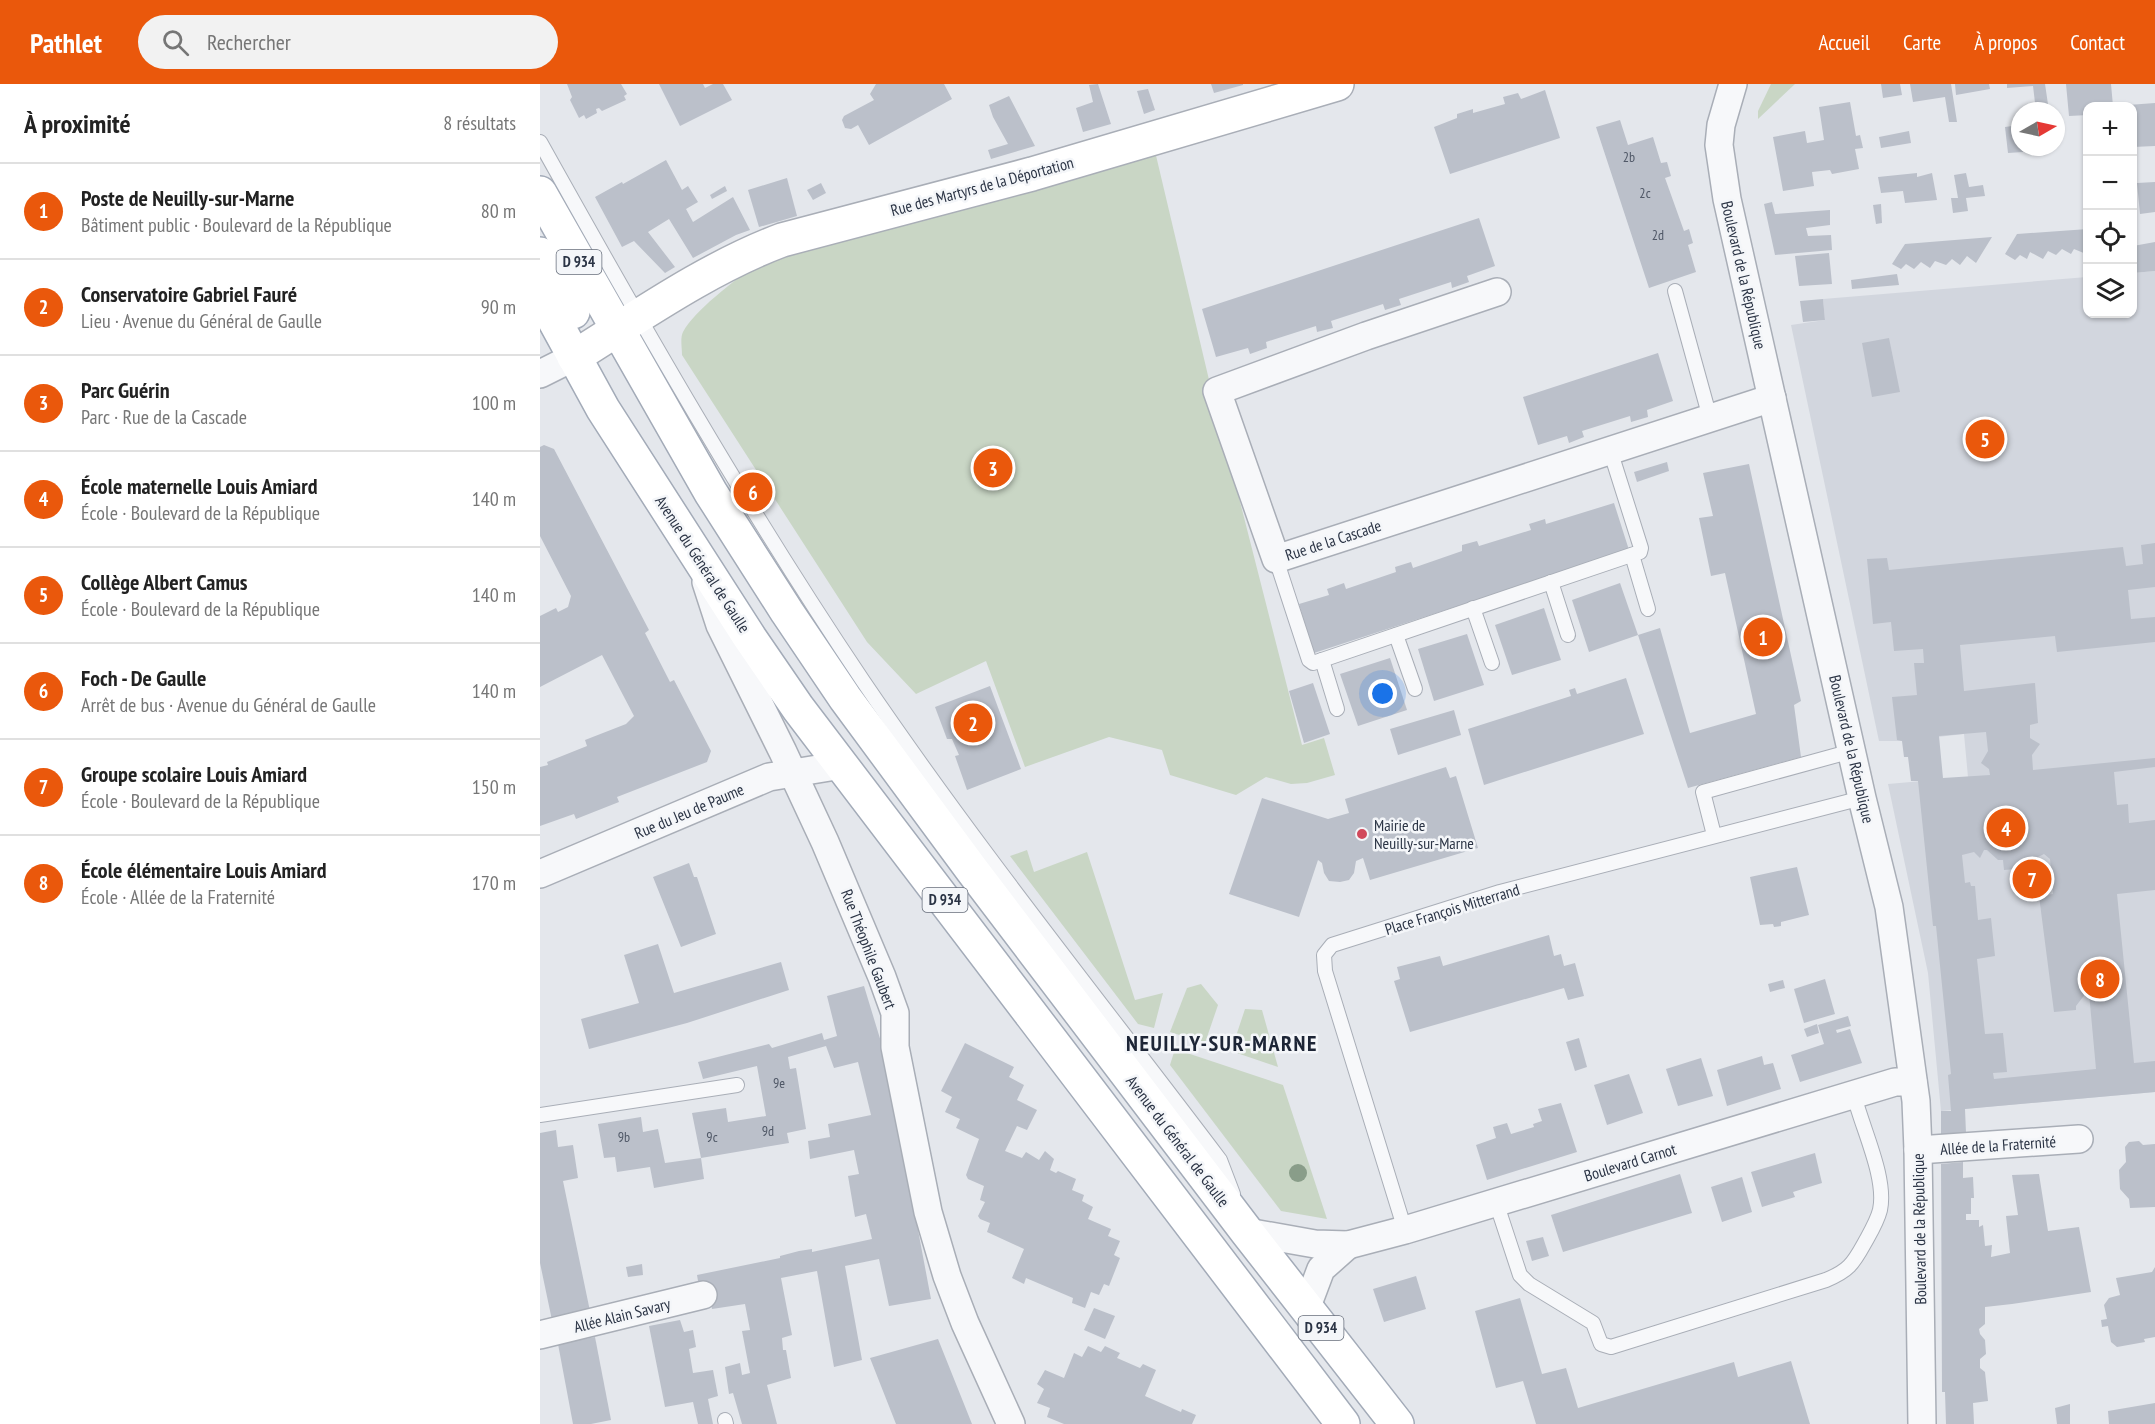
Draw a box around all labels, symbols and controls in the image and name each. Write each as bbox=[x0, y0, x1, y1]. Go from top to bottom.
search box bbox=[138, 15, 558, 69]
text: Pathlet bbox=[30, 24, 102, 61]
icon: search bbox=[159, 26, 192, 59]
text: Rechercher bbox=[207, 28, 291, 56]
text: Accueil bbox=[1818, 29, 1870, 56]
text: Carte bbox=[1903, 29, 1941, 56]
text: À propos bbox=[1974, 29, 2037, 56]
text: Contact bbox=[2070, 29, 2125, 56]
north arrow bbox=[2011, 102, 2065, 156]
map controls bbox=[2083, 102, 2137, 318]
button: + bbox=[2083, 102, 2137, 156]
text: À proximité bbox=[24, 107, 131, 140]
text: 8 résultats bbox=[443, 110, 516, 136]
house number: 2b bbox=[1623, 148, 1635, 166]
street label: Rue des Martyrs de la Déportation bbox=[888, 152, 1076, 220]
button: − bbox=[2083, 156, 2137, 210]
text: Poste de Neuilly-sur-Marne bbox=[81, 184, 294, 212]
house number: 2c bbox=[1639, 184, 1651, 202]
text: 1 bbox=[39, 198, 48, 224]
text: 80 m bbox=[481, 198, 516, 224]
street label: Boulevard de la République bbox=[1717, 199, 1771, 351]
button: locate bbox=[2083, 210, 2137, 264]
text: Bâtiment public · Boulevard de la République bbox=[81, 212, 392, 238]
house number: 2d bbox=[1652, 226, 1664, 244]
road number: D 934 bbox=[556, 250, 602, 274]
button: layers bbox=[2083, 264, 2137, 318]
text: Conservatoire Gabriel Fauré bbox=[81, 280, 297, 308]
text: 2 bbox=[39, 294, 48, 320]
text: 90 m bbox=[481, 294, 516, 320]
text: Lieu · Avenue du Général de Gaulle bbox=[81, 308, 322, 334]
text: Parc Guérin bbox=[81, 376, 170, 404]
text: 3 bbox=[39, 390, 48, 416]
text: 100 m bbox=[472, 390, 516, 416]
text: Parc · Rue de la Cascade bbox=[81, 404, 247, 430]
pin: 5 bbox=[1966, 416, 2004, 462]
pin: 3 bbox=[974, 446, 1012, 490]
pin: 6 bbox=[734, 470, 772, 514]
text: École maternelle Louis Amiard bbox=[81, 472, 317, 500]
text: 4 bbox=[39, 486, 48, 512]
text: 140 m bbox=[472, 486, 516, 512]
street label: Avenue du Général de Gaulle bbox=[651, 492, 755, 636]
text: École · Boulevard de la République bbox=[81, 500, 320, 526]
street label: Rue de la Cascade bbox=[1283, 515, 1383, 565]
text: Collège Albert Camus bbox=[81, 568, 247, 596]
text: 5 bbox=[39, 582, 48, 608]
text: 140 m bbox=[472, 582, 516, 608]
text: École · Boulevard de la République bbox=[81, 596, 320, 622]
pin: 1 bbox=[1744, 614, 1782, 660]
text: Foch - De Gaulle bbox=[81, 664, 206, 692]
street label: Boulevard de la République bbox=[1825, 673, 1879, 825]
text: 6 bbox=[39, 678, 48, 704]
text: 140 m bbox=[472, 678, 516, 704]
your location bbox=[1368, 679, 1397, 708]
text: Arrêt de bus · Avenue du Général de Gaulle bbox=[81, 692, 376, 718]
pin: 2 bbox=[954, 700, 992, 746]
text: Groupe scolaire Louis Amiard bbox=[81, 760, 307, 788]
text: 7 bbox=[39, 774, 48, 800]
text: 150 m bbox=[472, 774, 516, 800]
street label: Rue du Jeu de Paume bbox=[631, 779, 747, 843]
text: École · Boulevard de la République bbox=[81, 788, 320, 814]
pin: 4 bbox=[1986, 806, 2026, 850]
place label: Mairie de Neuilly-sur-Marne bbox=[1374, 815, 1474, 853]
marker: Mairie de Neuilly-sur-Marne bbox=[1355, 827, 1369, 841]
text: École élémentaire Louis Amiard bbox=[81, 856, 326, 884]
pin: 7 bbox=[2012, 856, 2052, 902]
text: 8 bbox=[39, 870, 48, 896]
text: 170 m bbox=[472, 870, 516, 896]
street label: Place François Mitterrand bbox=[1382, 879, 1522, 939]
text: École · Allée de la Fraternité bbox=[81, 884, 275, 910]
street label: Rue Théophile Gaubert bbox=[837, 886, 901, 1012]
road number: D 934 bbox=[922, 888, 968, 912]
pin: 8 bbox=[2080, 956, 2120, 1002]
district label: NEUILLY-SUR-MARNE bbox=[1126, 1029, 1318, 1057]
street label: Avenue du Général de Gaulle bbox=[1122, 1071, 1234, 1211]
house number: 9e bbox=[773, 1074, 785, 1092]
house number: 9d bbox=[762, 1122, 774, 1140]
house number: 9b bbox=[618, 1128, 630, 1146]
house number: 9c bbox=[706, 1128, 718, 1146]
street label: Allée de la Fraternité bbox=[1939, 1131, 2057, 1159]
street label: Boulevard Carnot bbox=[1582, 1138, 1679, 1185]
street label: Boulevard de la République bbox=[1908, 1153, 1930, 1305]
street label: Allée Alain Savary bbox=[572, 1293, 672, 1337]
road number: D 934 bbox=[1298, 1316, 1344, 1340]

